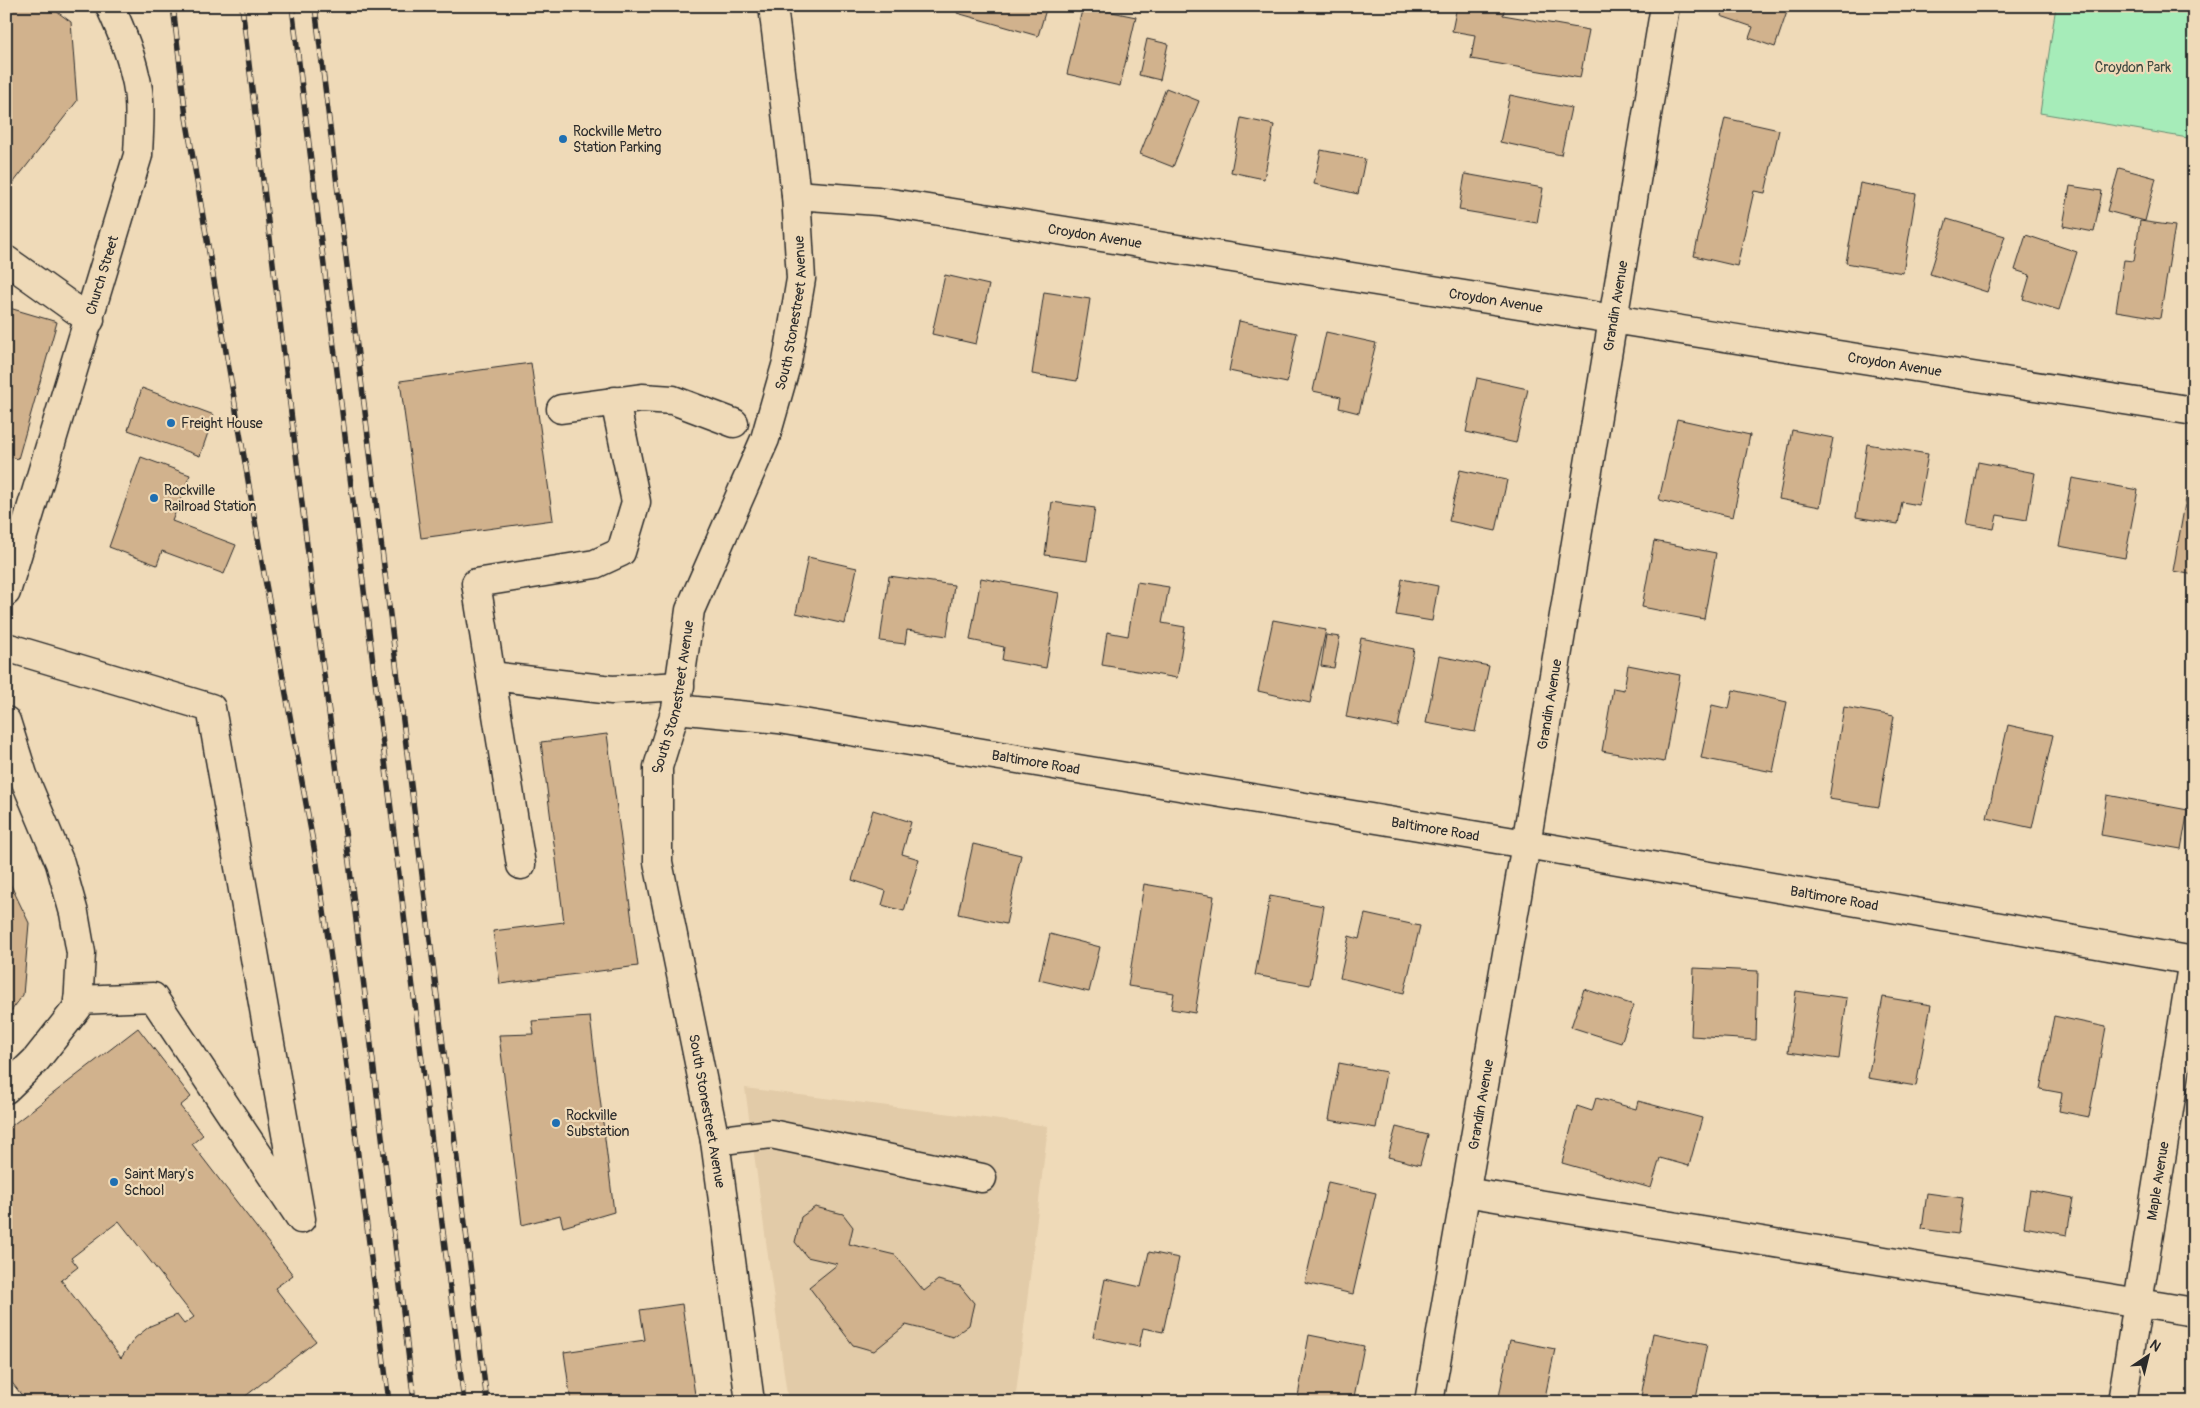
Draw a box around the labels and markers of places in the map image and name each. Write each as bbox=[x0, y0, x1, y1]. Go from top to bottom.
place label: Rockville Metro Station Parking bbox=[573, 123, 662, 156]
marker: Rockville Metro Station Parking bbox=[557, 133, 569, 145]
place label: Freight House bbox=[181, 415, 263, 432]
marker: Freight House bbox=[165, 417, 177, 429]
place label: Rockville Railroad Station bbox=[164, 482, 256, 515]
marker: Rockville Railroad Station bbox=[148, 492, 160, 504]
place label: Rockville Substation bbox=[566, 1107, 630, 1140]
marker: Rockville Substation bbox=[550, 1117, 562, 1129]
place label: Saint Mary's School bbox=[124, 1166, 195, 1199]
marker: Saint Mary's School bbox=[108, 1176, 120, 1188]

